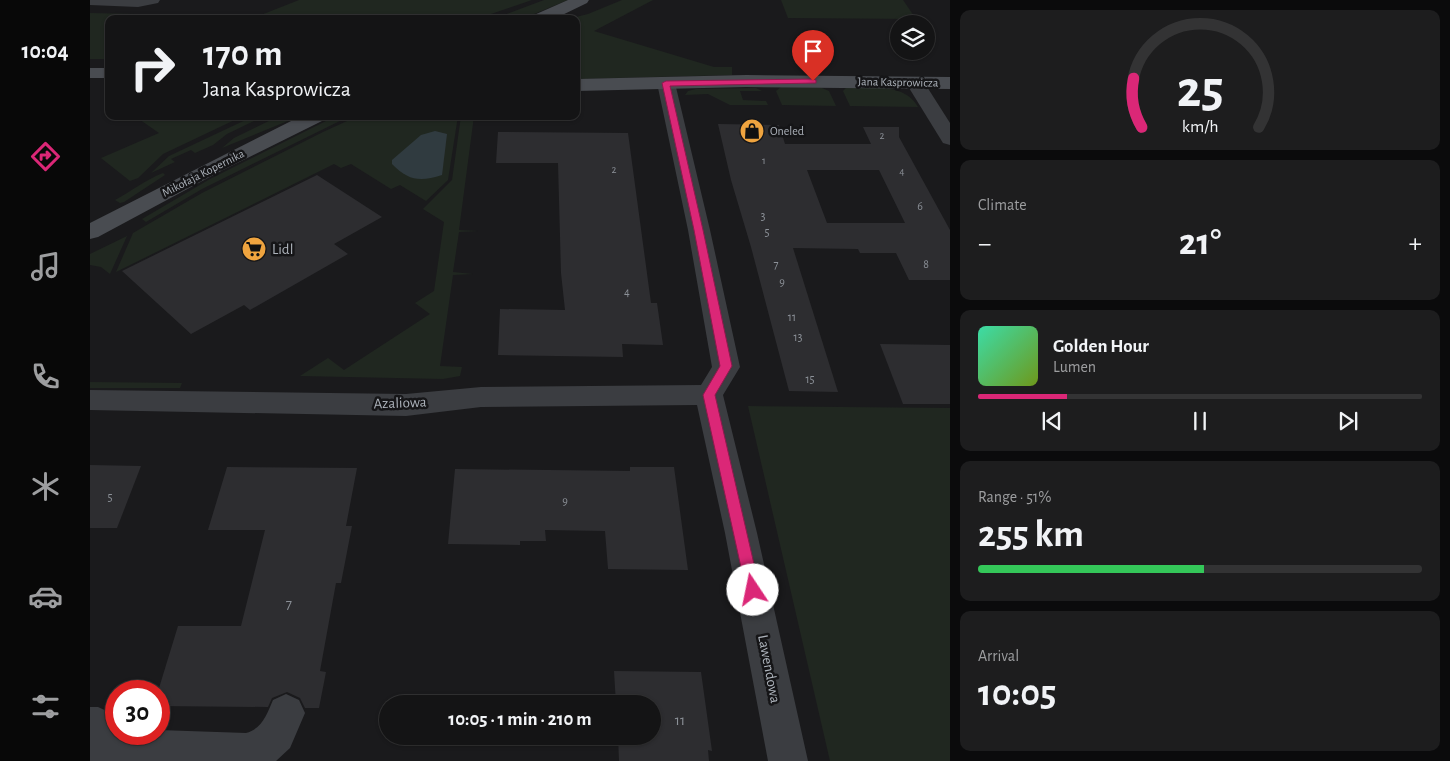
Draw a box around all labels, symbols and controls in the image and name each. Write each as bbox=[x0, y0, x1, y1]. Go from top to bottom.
map controls bbox=[890, 15, 935, 60]
button: layers bbox=[890, 15, 935, 60]
pin bbox=[792, 30, 834, 81]
icon: right bbox=[120, 35, 185, 100]
text: 170 m bbox=[203, 37, 283, 72]
icon: arrive bbox=[799, 37, 827, 65]
text: 10:04 bbox=[22, 40, 68, 62]
text: 25 bbox=[1177, 64, 1223, 116]
street label: Jana Kasprowicza bbox=[858, 75, 939, 89]
text: Jana Kasprowicza bbox=[203, 78, 351, 100]
shop icon: Oneled bbox=[739, 118, 765, 144]
text: km/h bbox=[1182, 118, 1218, 136]
place label: Oneled bbox=[770, 125, 804, 137]
house number: 2 bbox=[879, 130, 885, 141]
icon: directions bbox=[28, 139, 63, 174]
street label: Mikołaja Kopernika bbox=[160, 147, 247, 200]
house number: 1 bbox=[762, 155, 766, 166]
house number: 2 bbox=[611, 164, 617, 175]
house number: 4 bbox=[899, 166, 905, 177]
text: Climate bbox=[978, 197, 1027, 213]
house number: 6 bbox=[917, 200, 923, 212]
house number: 3 bbox=[761, 210, 766, 222]
text: 21° bbox=[1179, 224, 1221, 262]
house number: 5 bbox=[764, 226, 770, 238]
text: − bbox=[978, 230, 991, 258]
text: + bbox=[1409, 230, 1422, 258]
supermarket icon: Lidl bbox=[241, 236, 267, 262]
place label: Lidl bbox=[272, 242, 293, 257]
icon: music bbox=[28, 249, 63, 284]
house number: 7 bbox=[773, 258, 779, 270]
house number: 8 bbox=[923, 258, 929, 270]
house number: 9 bbox=[779, 276, 785, 288]
house number: 4 bbox=[624, 286, 630, 298]
house number: 11 bbox=[788, 311, 796, 323]
house number: 13 bbox=[793, 331, 803, 343]
text: Golden Hour bbox=[1053, 337, 1149, 356]
icon: phone bbox=[28, 359, 63, 394]
text: Lumen bbox=[1053, 359, 1096, 375]
house number: 15 bbox=[805, 373, 815, 385]
street label: Azaliowa bbox=[373, 395, 427, 411]
icon: previous bbox=[1038, 407, 1066, 435]
icon: pause bbox=[1186, 407, 1214, 435]
icon: next bbox=[1334, 407, 1362, 435]
icon: climate bbox=[28, 469, 63, 504]
text: Range · 51% bbox=[978, 489, 1052, 505]
house number: 5 bbox=[107, 491, 113, 503]
house number: 9 bbox=[562, 495, 568, 507]
text: 255 km bbox=[978, 516, 1084, 554]
position arrow bbox=[726, 563, 778, 615]
icon: car bbox=[28, 579, 63, 614]
house number: 7 bbox=[286, 597, 292, 612]
street label: Lawendowa bbox=[755, 634, 783, 704]
text: Arrival bbox=[978, 648, 1019, 664]
text: 10:05 bbox=[978, 675, 1056, 713]
speed limit sign: 30 bbox=[105, 680, 170, 745]
icon: filters bbox=[28, 689, 63, 724]
text: 10:05 · 1 min · 210 m bbox=[448, 710, 592, 729]
house number: 11 bbox=[675, 713, 685, 728]

